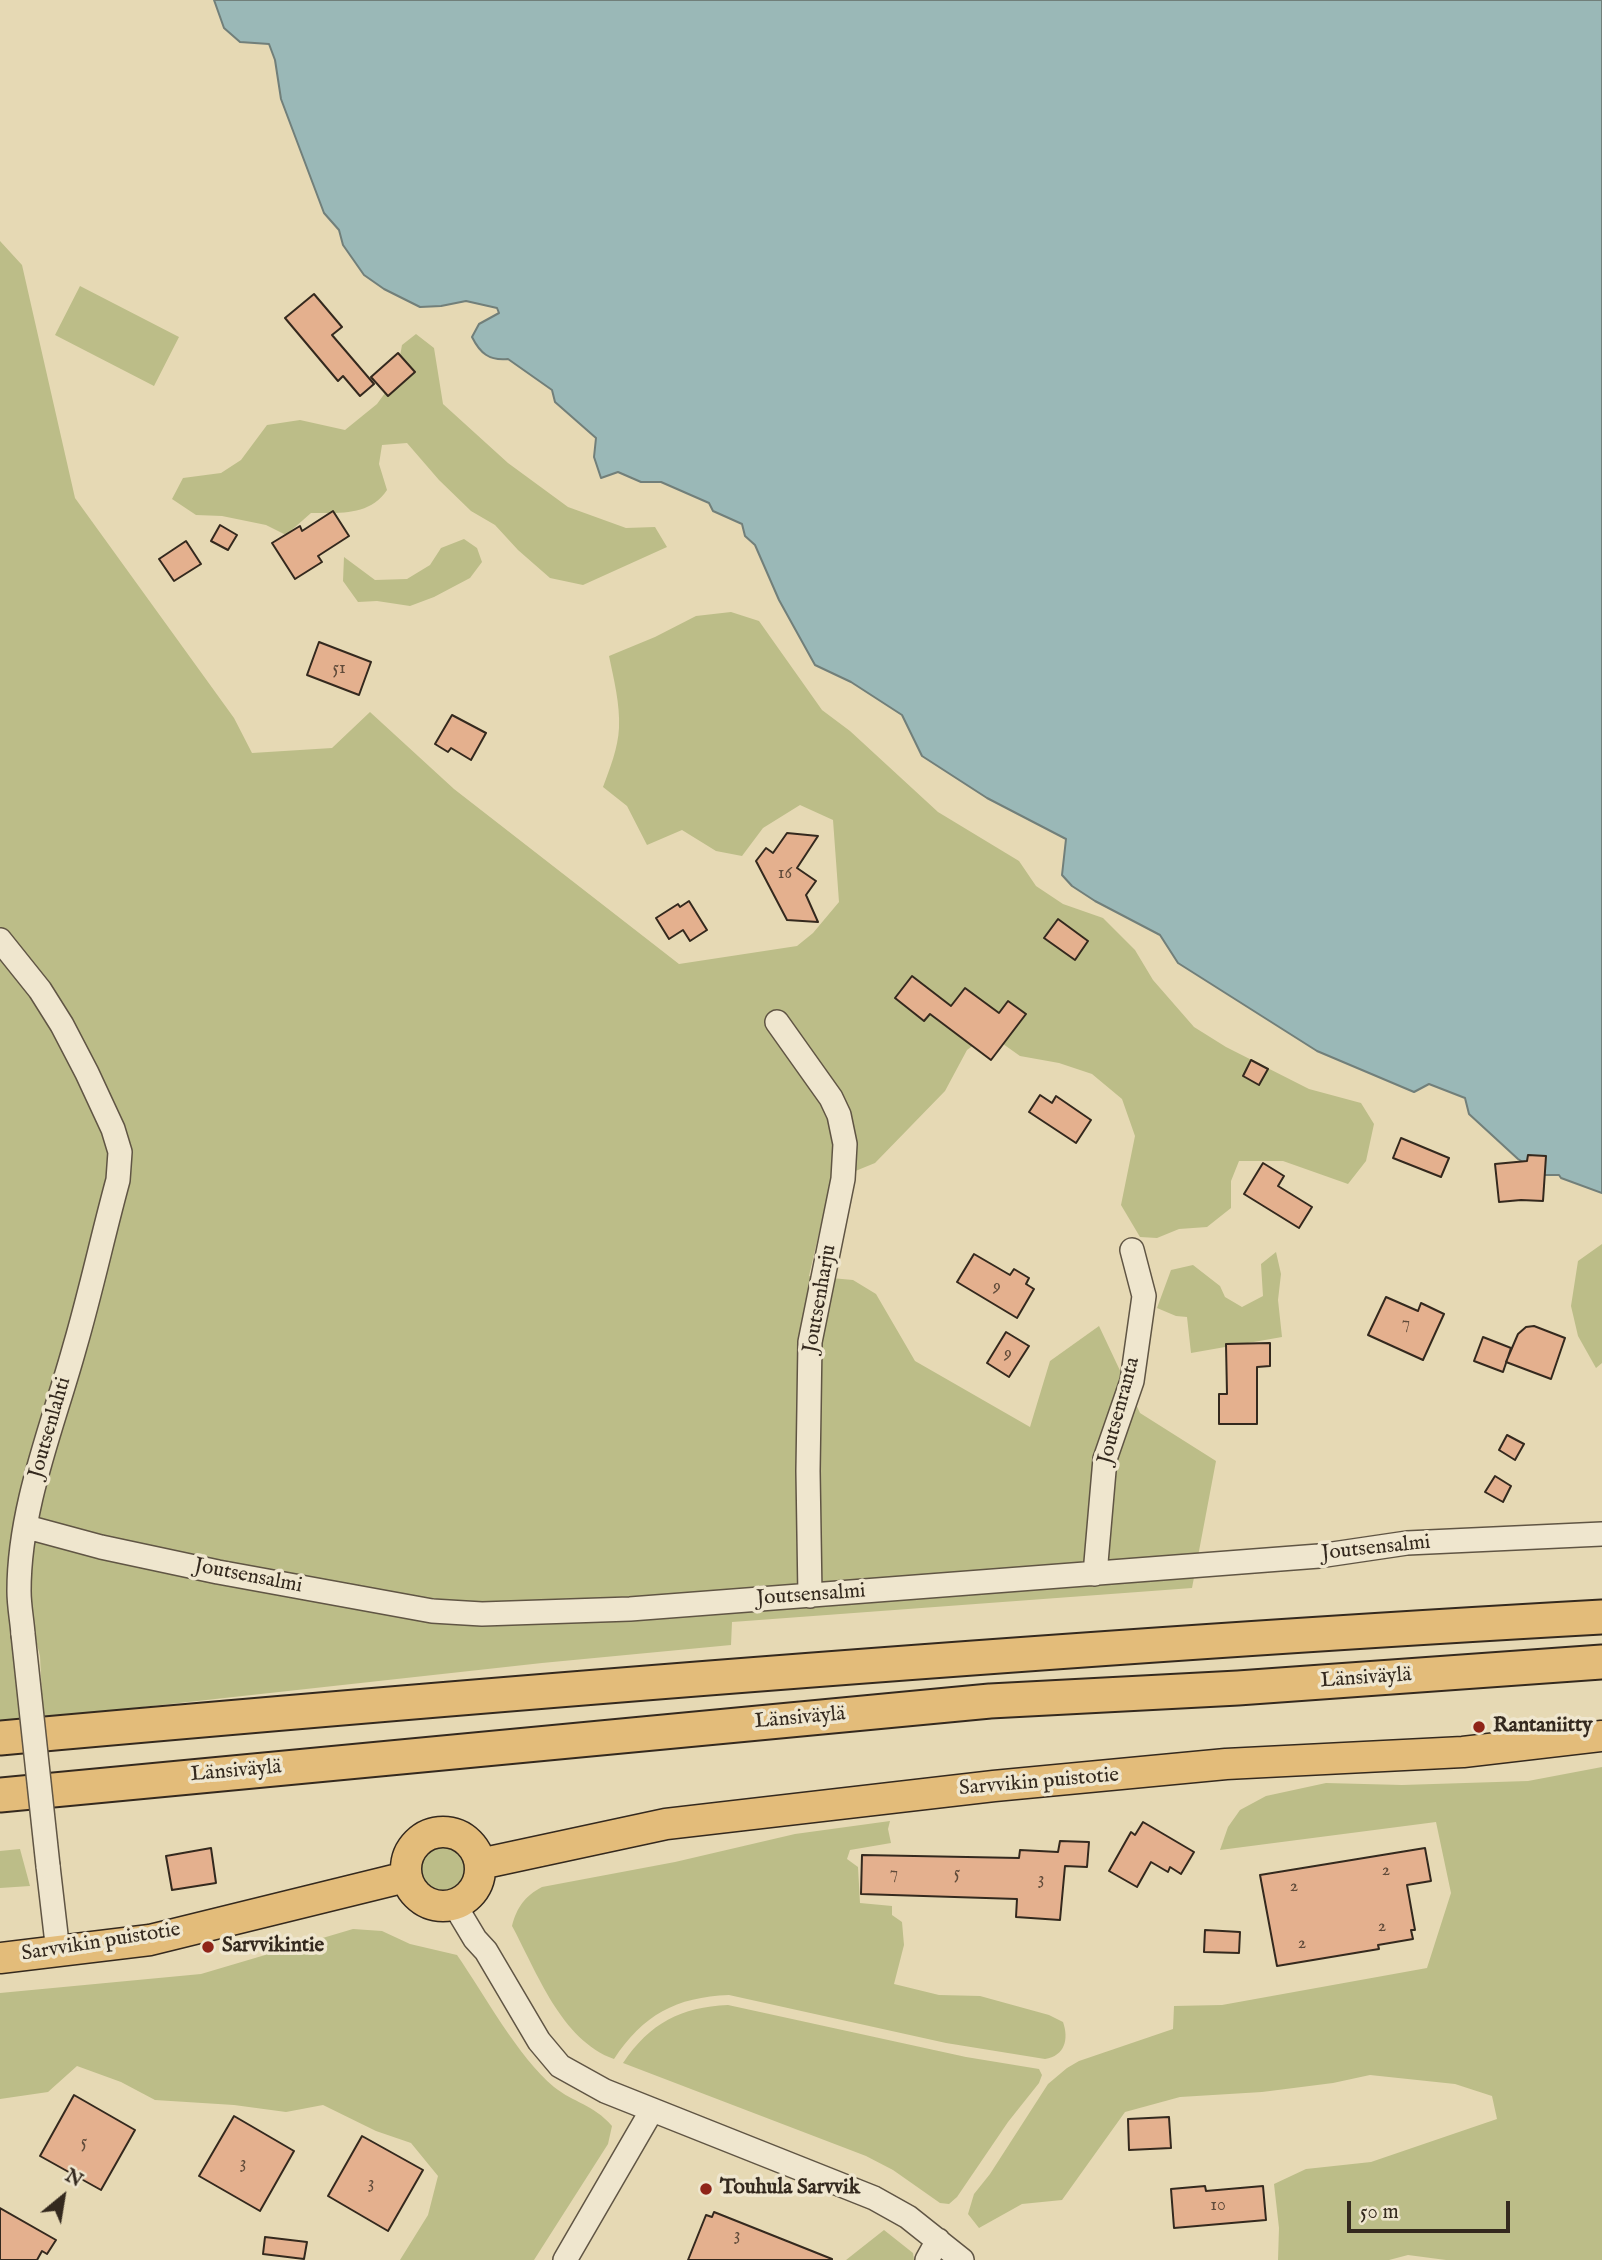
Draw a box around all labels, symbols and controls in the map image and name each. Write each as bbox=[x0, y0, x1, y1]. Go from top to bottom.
house number: 51 bbox=[332, 658, 346, 680]
house number: 16 bbox=[778, 863, 792, 885]
street label: Joutsenharju bbox=[799, 1243, 843, 1355]
house number: 9 bbox=[993, 1276, 1001, 1298]
house number: 7 bbox=[1402, 1313, 1410, 1335]
house number: 9 bbox=[1004, 1343, 1012, 1365]
street label: Joutsenranta bbox=[1094, 1355, 1146, 1467]
street label: Joutsenlahti bbox=[25, 1374, 77, 1482]
street label: Joutsensalmi bbox=[1320, 1531, 1432, 1567]
street label: Joutsensalmi bbox=[192, 1554, 304, 1600]
street label: Joutsensalmi bbox=[755, 1580, 867, 1612]
street label: Länsiväylä bbox=[1320, 1663, 1412, 1695]
street label: Länsiväylä bbox=[754, 1702, 846, 1736]
place label: Rantaniitty bbox=[1493, 1714, 1592, 1740]
marker: Rantaniitty bbox=[1471, 1719, 1487, 1735]
street label: Länsiväylä bbox=[190, 1755, 282, 1789]
street label: Sarvvikin puistotie bbox=[958, 1763, 1120, 1803]
house number: 2 bbox=[1382, 1860, 1390, 1882]
house number: 7 bbox=[890, 1863, 898, 1885]
house number: 5 bbox=[954, 1863, 960, 1885]
house number: 3 bbox=[1038, 1869, 1044, 1891]
house number: 2 bbox=[1290, 1876, 1298, 1898]
house number: 2 bbox=[1378, 1916, 1386, 1938]
street label: Sarvvikin puistotie bbox=[20, 1918, 182, 1968]
house number: 2 bbox=[1298, 1933, 1306, 1955]
place label: Sarvvikintie bbox=[222, 1934, 324, 1960]
marker: Sarvvikintie bbox=[200, 1939, 216, 1955]
house number: 5 bbox=[81, 2132, 87, 2154]
house number: 3 bbox=[240, 2153, 246, 2175]
north arrow bbox=[28, 2162, 98, 2232]
text: N bbox=[60, 2164, 87, 2193]
house number: 3 bbox=[368, 2173, 374, 2195]
place label: Touhula Sarvvik bbox=[720, 2176, 860, 2202]
marker: Touhula Sarvvik bbox=[698, 2181, 714, 2197]
scale bar bbox=[1350, 2186, 1513, 2230]
house number: 10 bbox=[1210, 2195, 1226, 2217]
text: 50 m bbox=[1360, 2199, 1399, 2226]
house number: 3 bbox=[734, 2225, 740, 2247]

